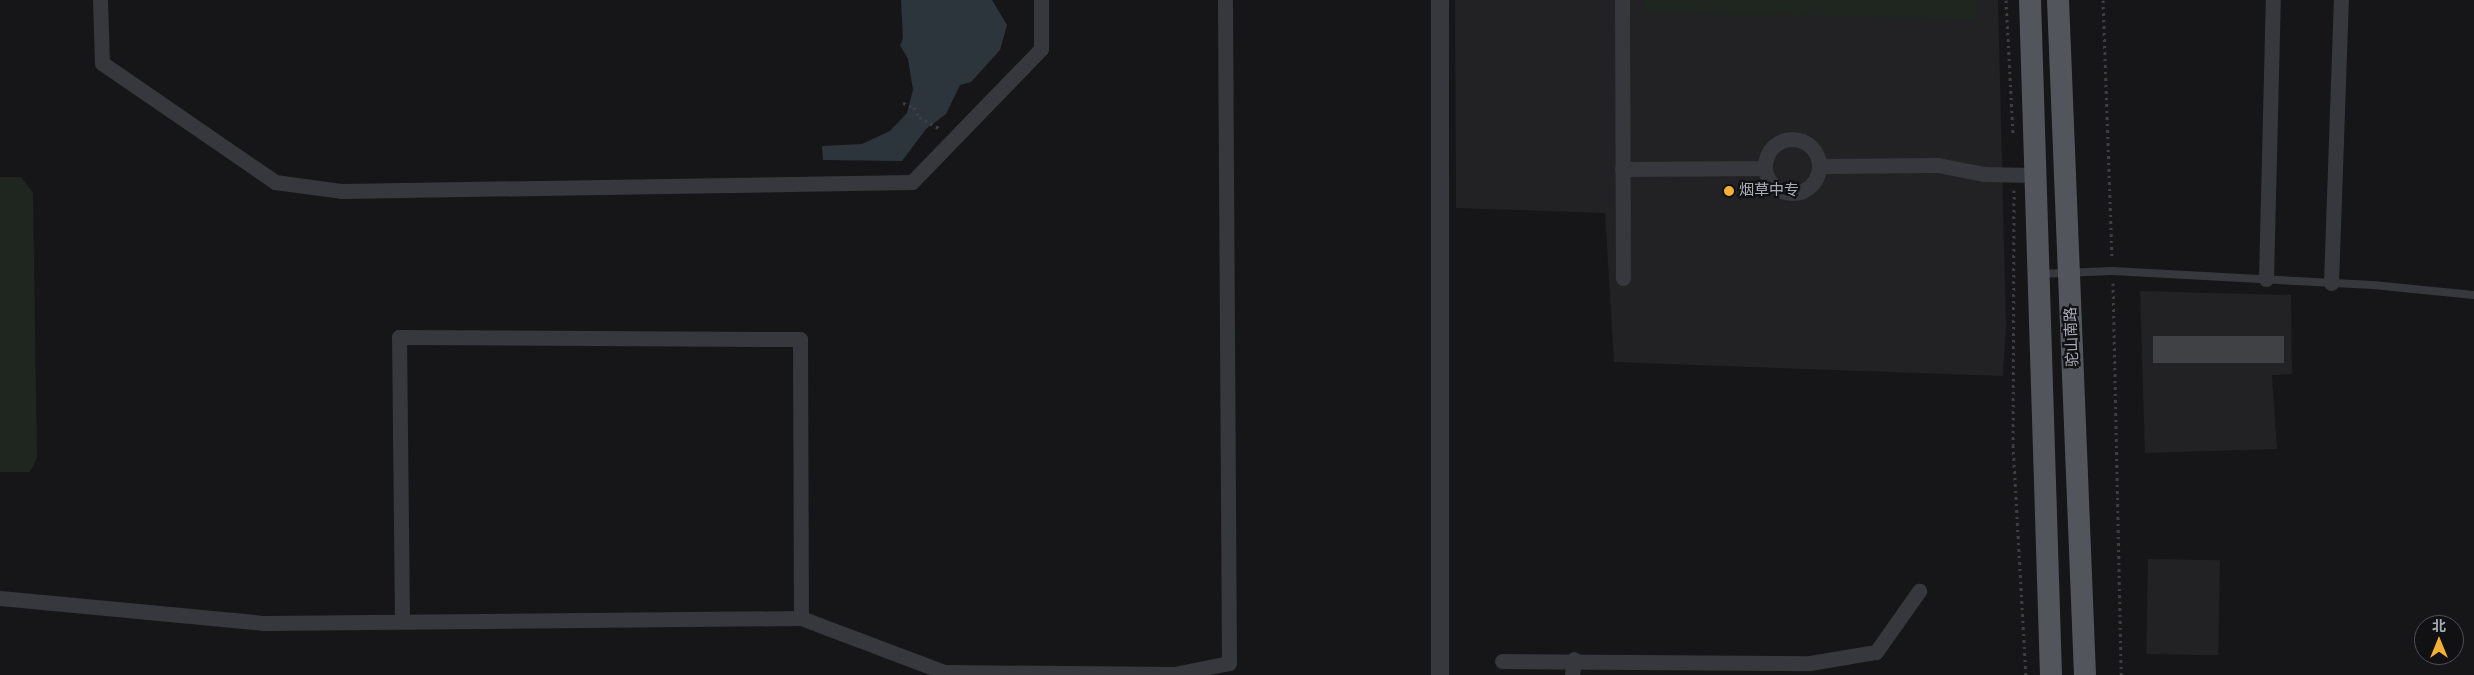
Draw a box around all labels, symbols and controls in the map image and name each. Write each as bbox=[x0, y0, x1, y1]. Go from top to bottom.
place label: 烟草中专 bbox=[1739, 182, 1799, 200]
marker: 烟草中专 bbox=[1723, 185, 1735, 197]
street label: 驼山南路 bbox=[2062, 307, 2082, 367]
north arrow bbox=[2414, 615, 2464, 665]
text: 北 bbox=[2432, 618, 2446, 634]

